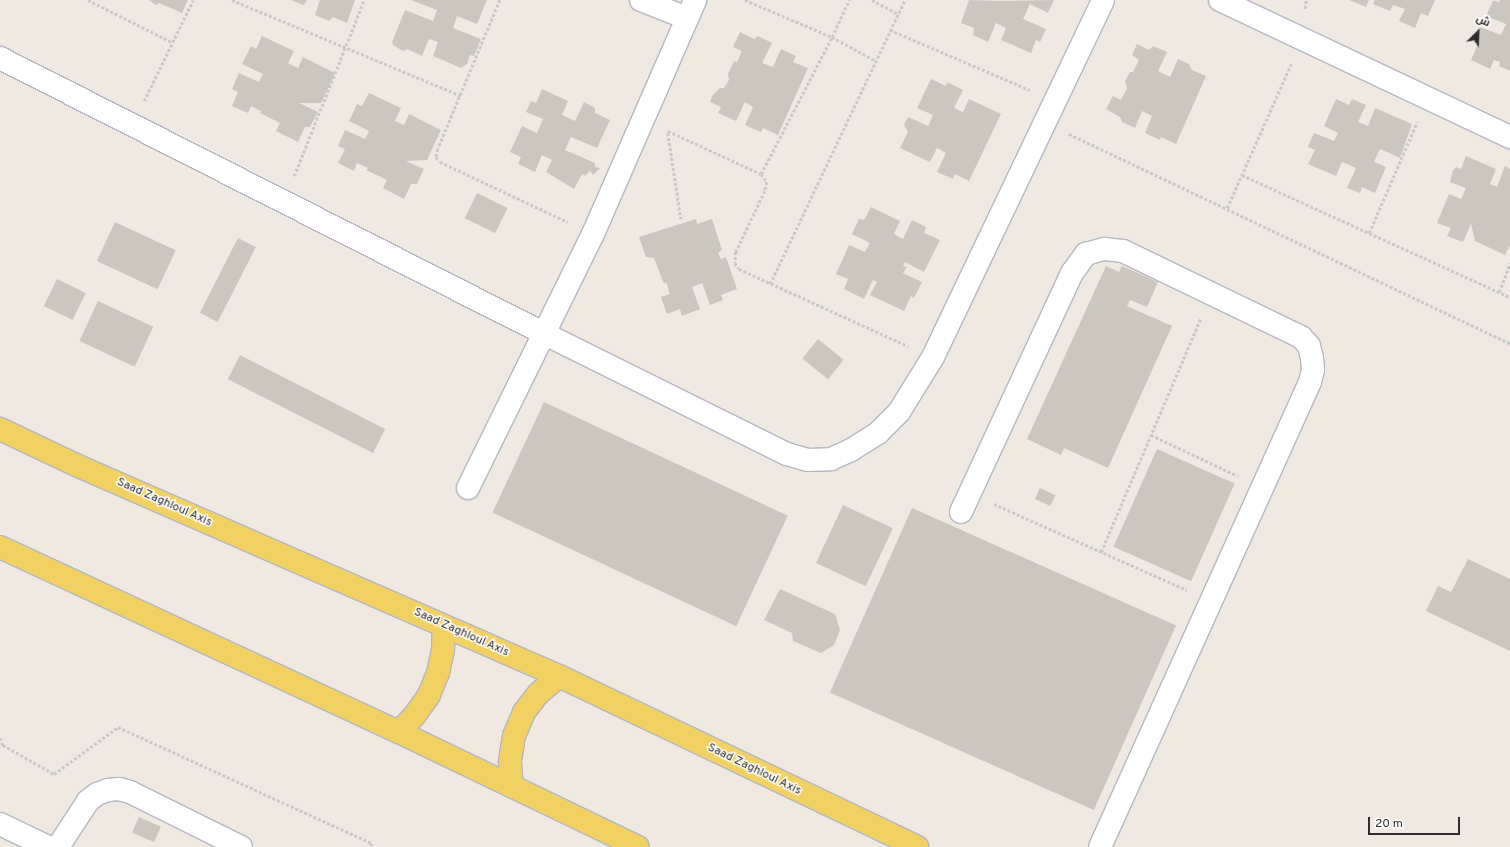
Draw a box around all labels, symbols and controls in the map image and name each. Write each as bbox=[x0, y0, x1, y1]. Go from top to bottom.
north arrow bbox=[1458, 12, 1498, 52]
text: ش bbox=[1474, 12, 1492, 30]
street label: Saad Zaghloul Axis bbox=[114, 475, 214, 531]
street label: Saad Zaghloul Axis bbox=[411, 605, 511, 661]
street label: Saad Zaghloul Axis bbox=[705, 741, 803, 799]
scale bar bbox=[1370, 809, 1462, 835]
text: 20 m bbox=[1375, 816, 1403, 832]

